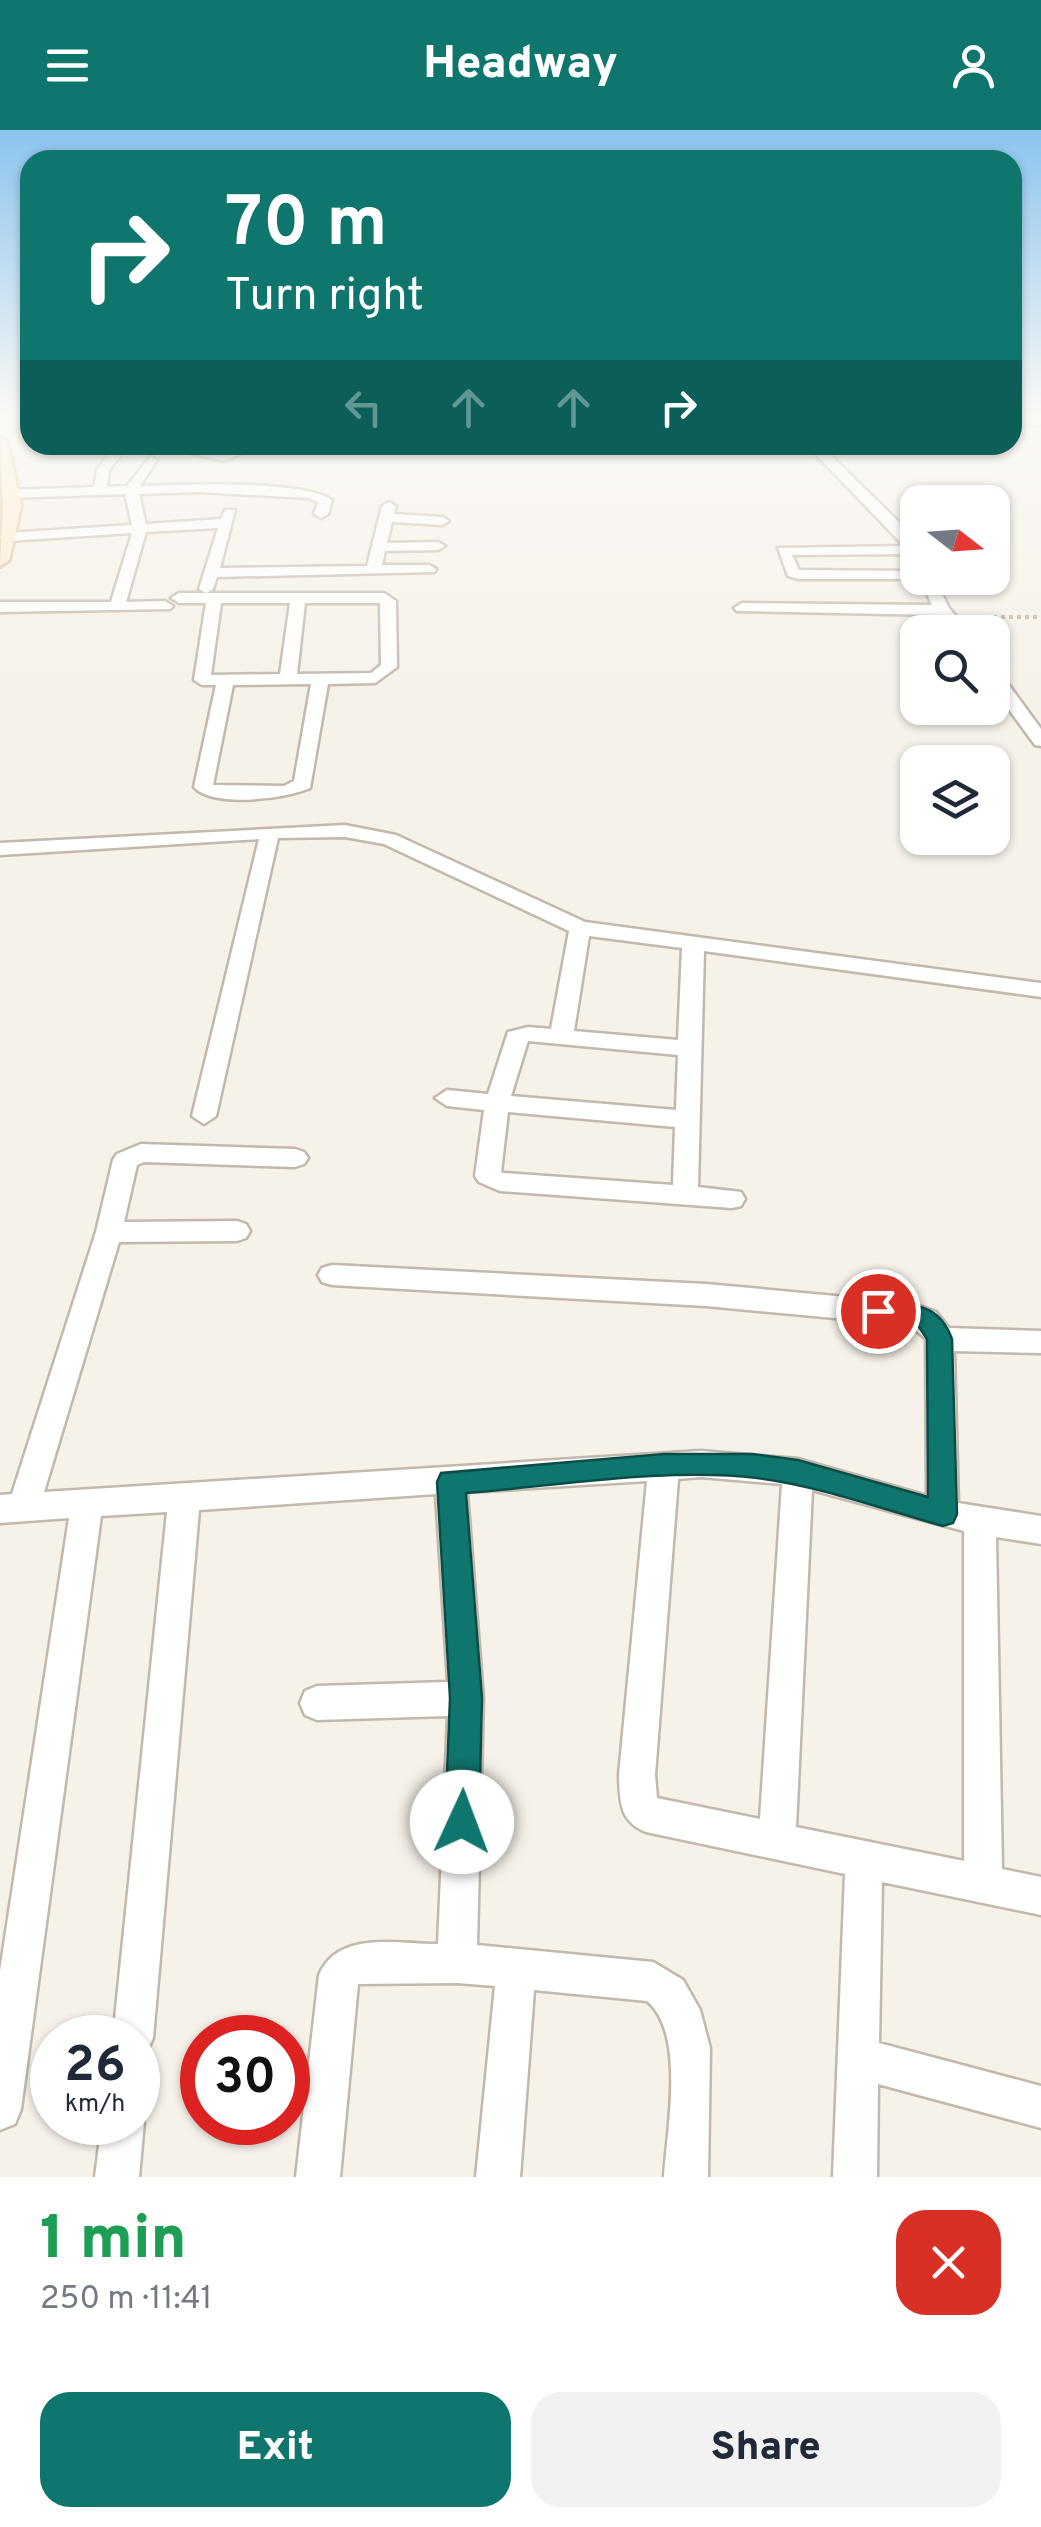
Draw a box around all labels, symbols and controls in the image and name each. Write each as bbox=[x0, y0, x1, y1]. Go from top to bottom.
text: Headway bbox=[423, 37, 618, 94]
icon: menu bbox=[40, 38, 95, 93]
icon: person bbox=[946, 38, 1001, 93]
text: 70 m bbox=[225, 182, 388, 271]
icon: right bbox=[60, 190, 190, 320]
text: Turn right bbox=[225, 269, 424, 326]
icon: left bbox=[336, 380, 391, 435]
icon: ahead bbox=[441, 380, 496, 435]
icon: ahead bbox=[546, 380, 601, 435]
icon: right bbox=[651, 380, 706, 435]
north arrow bbox=[900, 485, 1010, 595]
map controls bbox=[900, 485, 1010, 855]
button: search bbox=[900, 615, 1010, 725]
button: layers bbox=[900, 745, 1010, 855]
pin bbox=[836, 1269, 921, 1354]
icon: arrive bbox=[851, 1284, 906, 1339]
position arrow bbox=[410, 1770, 514, 1874]
speed limit sign: 30 bbox=[180, 2015, 310, 2145]
text: 26 bbox=[64, 2036, 126, 2099]
text: km/h bbox=[65, 2089, 125, 2121]
text: 1 min bbox=[40, 2204, 187, 2280]
button: close bbox=[896, 2210, 1001, 2315]
text: 250 m · 11:41 bbox=[40, 2280, 212, 2320]
button: Exit bbox=[40, 2392, 511, 2507]
button: Share bbox=[531, 2392, 1001, 2507]

